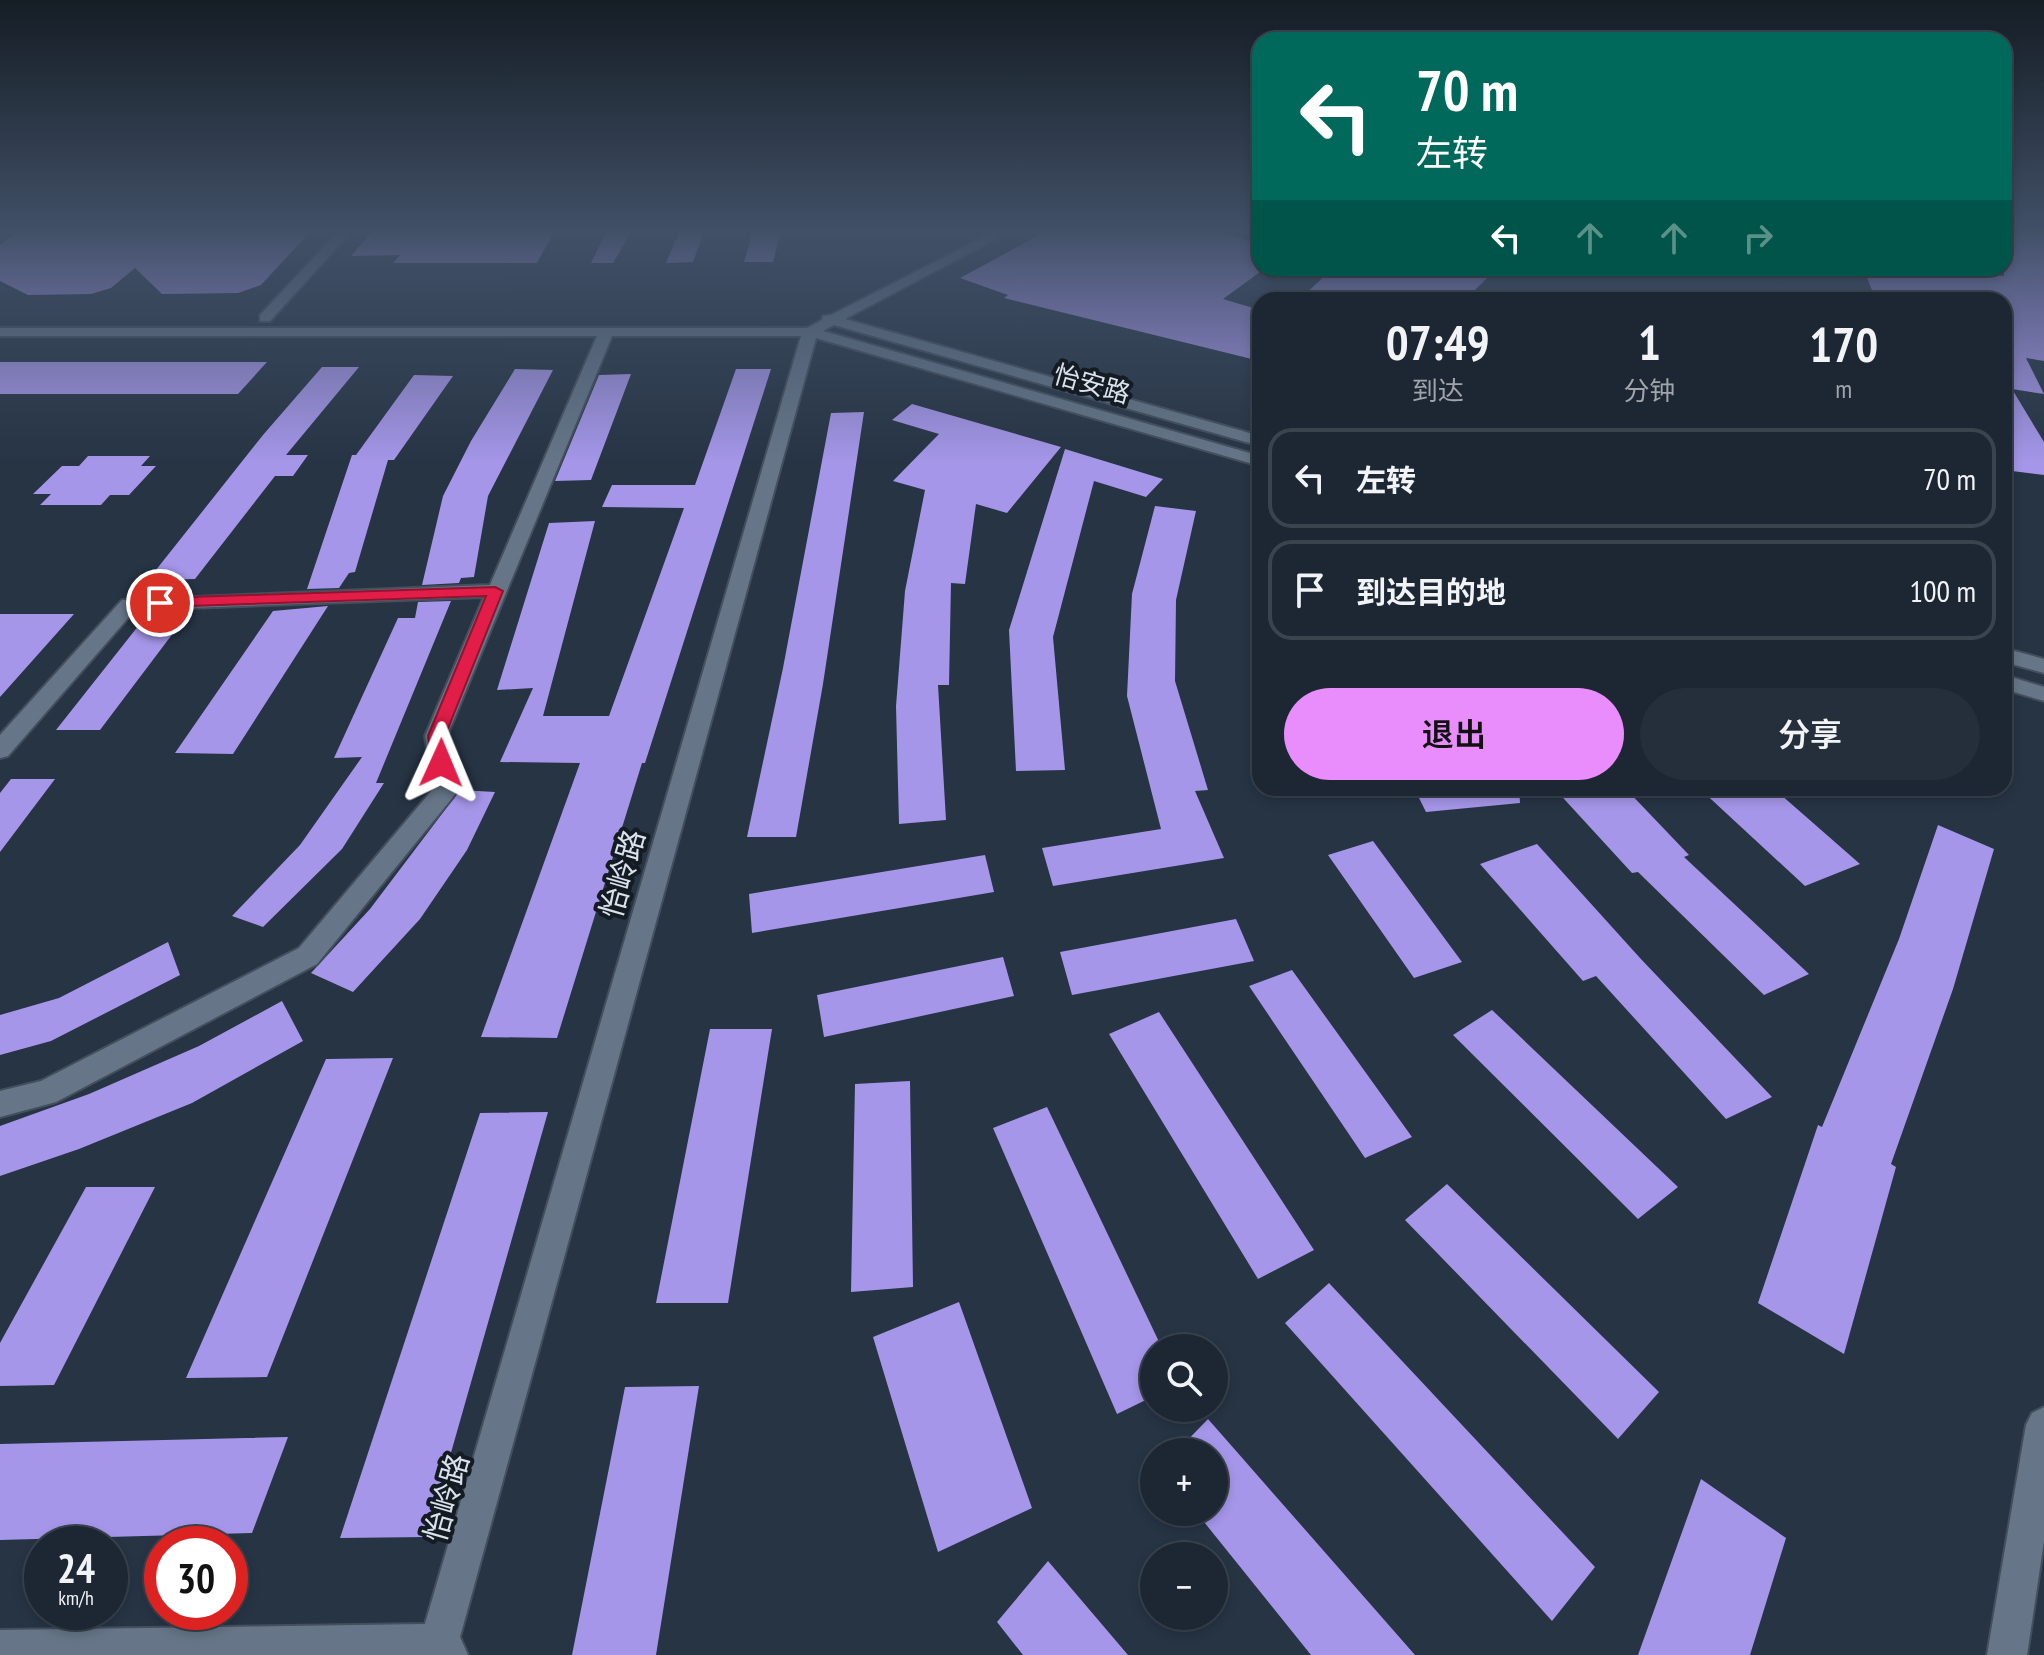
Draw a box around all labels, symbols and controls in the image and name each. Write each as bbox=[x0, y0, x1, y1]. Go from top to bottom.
text: 70 m bbox=[1416, 54, 1518, 126]
icon: left bbox=[1284, 64, 1388, 168]
text: 左转 bbox=[1416, 129, 1488, 176]
icon: left bbox=[1484, 216, 1528, 260]
icon: ahead bbox=[1568, 216, 1612, 260]
icon: ahead bbox=[1652, 216, 1696, 260]
icon: right bbox=[1736, 216, 1780, 260]
text: 07:49 bbox=[1386, 311, 1490, 373]
text: 1 bbox=[1638, 311, 1661, 373]
text: 170 bbox=[1809, 313, 1878, 375]
street label: 怡安路 bbox=[1050, 357, 1134, 410]
text: m bbox=[1835, 372, 1852, 405]
text: 到达 bbox=[1412, 374, 1464, 407]
text: 分钟 bbox=[1623, 374, 1676, 407]
icon: left bbox=[1288, 456, 1332, 500]
text: 70 m bbox=[1923, 459, 1976, 498]
text: 左转 bbox=[1356, 460, 1416, 499]
icon: arrive bbox=[1288, 568, 1332, 612]
pin bbox=[126, 569, 194, 637]
text: 100 m bbox=[1910, 571, 1976, 610]
text: 到达目的地 bbox=[1356, 572, 1506, 611]
icon: arrive bbox=[138, 581, 182, 625]
button: 退出 bbox=[1284, 688, 1624, 780]
button: 分享 bbox=[1640, 688, 1980, 780]
position arrow bbox=[399, 721, 483, 805]
street label: 怡岭路 bbox=[590, 825, 653, 922]
map controls bbox=[1140, 1334, 1228, 1630]
button: search bbox=[1140, 1334, 1228, 1422]
button: + bbox=[1140, 1438, 1228, 1526]
street label: 怡岭路 bbox=[414, 1449, 477, 1546]
speed limit sign: 30 bbox=[144, 1526, 248, 1630]
text: 24 bbox=[57, 1542, 95, 1594]
button: − bbox=[1140, 1542, 1228, 1630]
text: km/h bbox=[58, 1585, 94, 1611]

